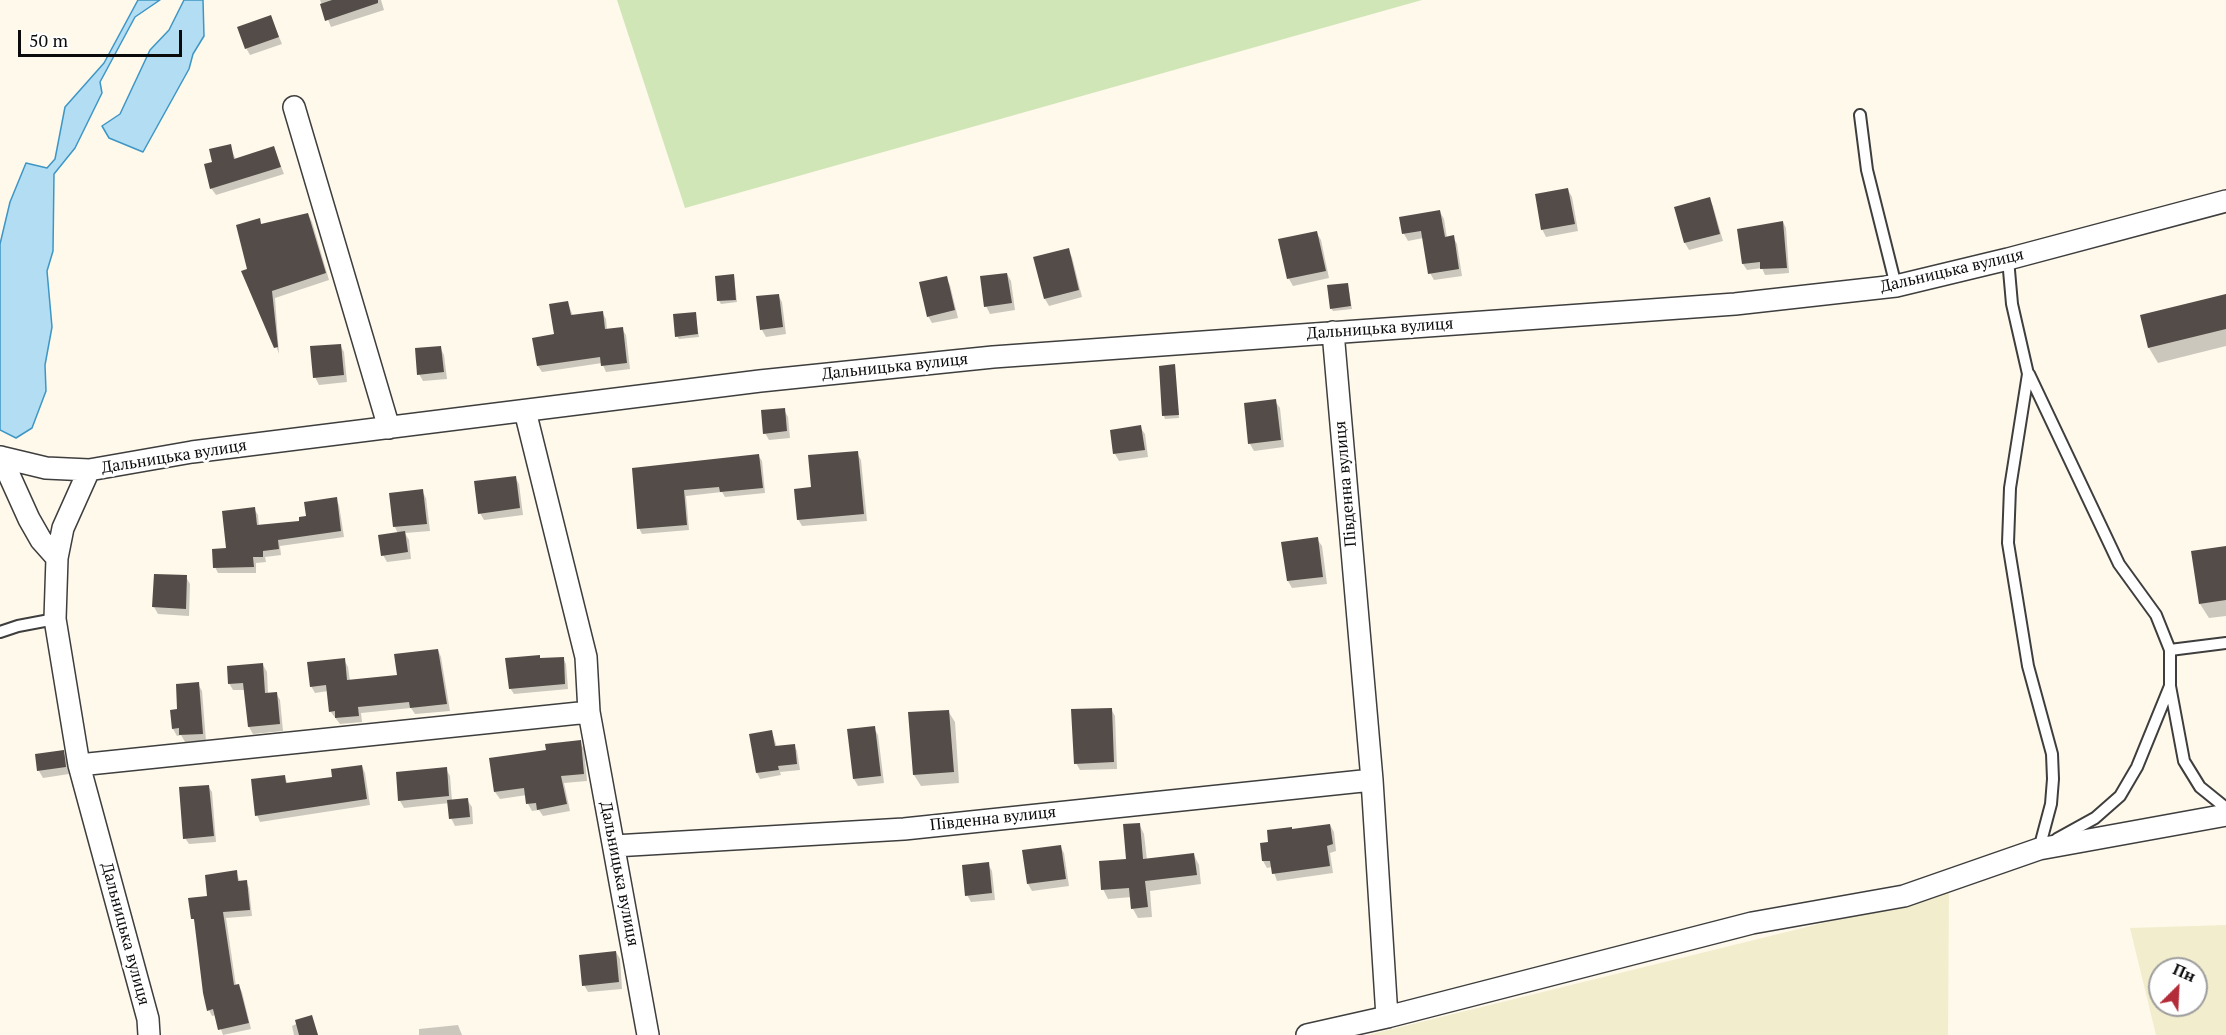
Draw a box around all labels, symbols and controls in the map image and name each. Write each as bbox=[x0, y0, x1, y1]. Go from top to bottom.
scale bar bbox=[21, 18, 184, 56]
text: 50 m bbox=[29, 28, 68, 52]
street label: Дальницька вулиця bbox=[1878, 245, 2026, 297]
street label: Дальницька вулиця bbox=[1306, 314, 1454, 344]
street label: Дальницька вулиця bbox=[821, 350, 969, 384]
street label: Південна вулиця bbox=[1331, 420, 1361, 548]
street label: Дальницька вулиця bbox=[100, 436, 248, 478]
street label: Дальницька вулиця bbox=[596, 800, 642, 948]
street label: Південна вулиця bbox=[929, 803, 1057, 835]
street label: Дальницька вулиця bbox=[97, 861, 153, 1007]
north arrow bbox=[2148, 957, 2208, 1017]
text: Пн bbox=[2170, 958, 2199, 987]

